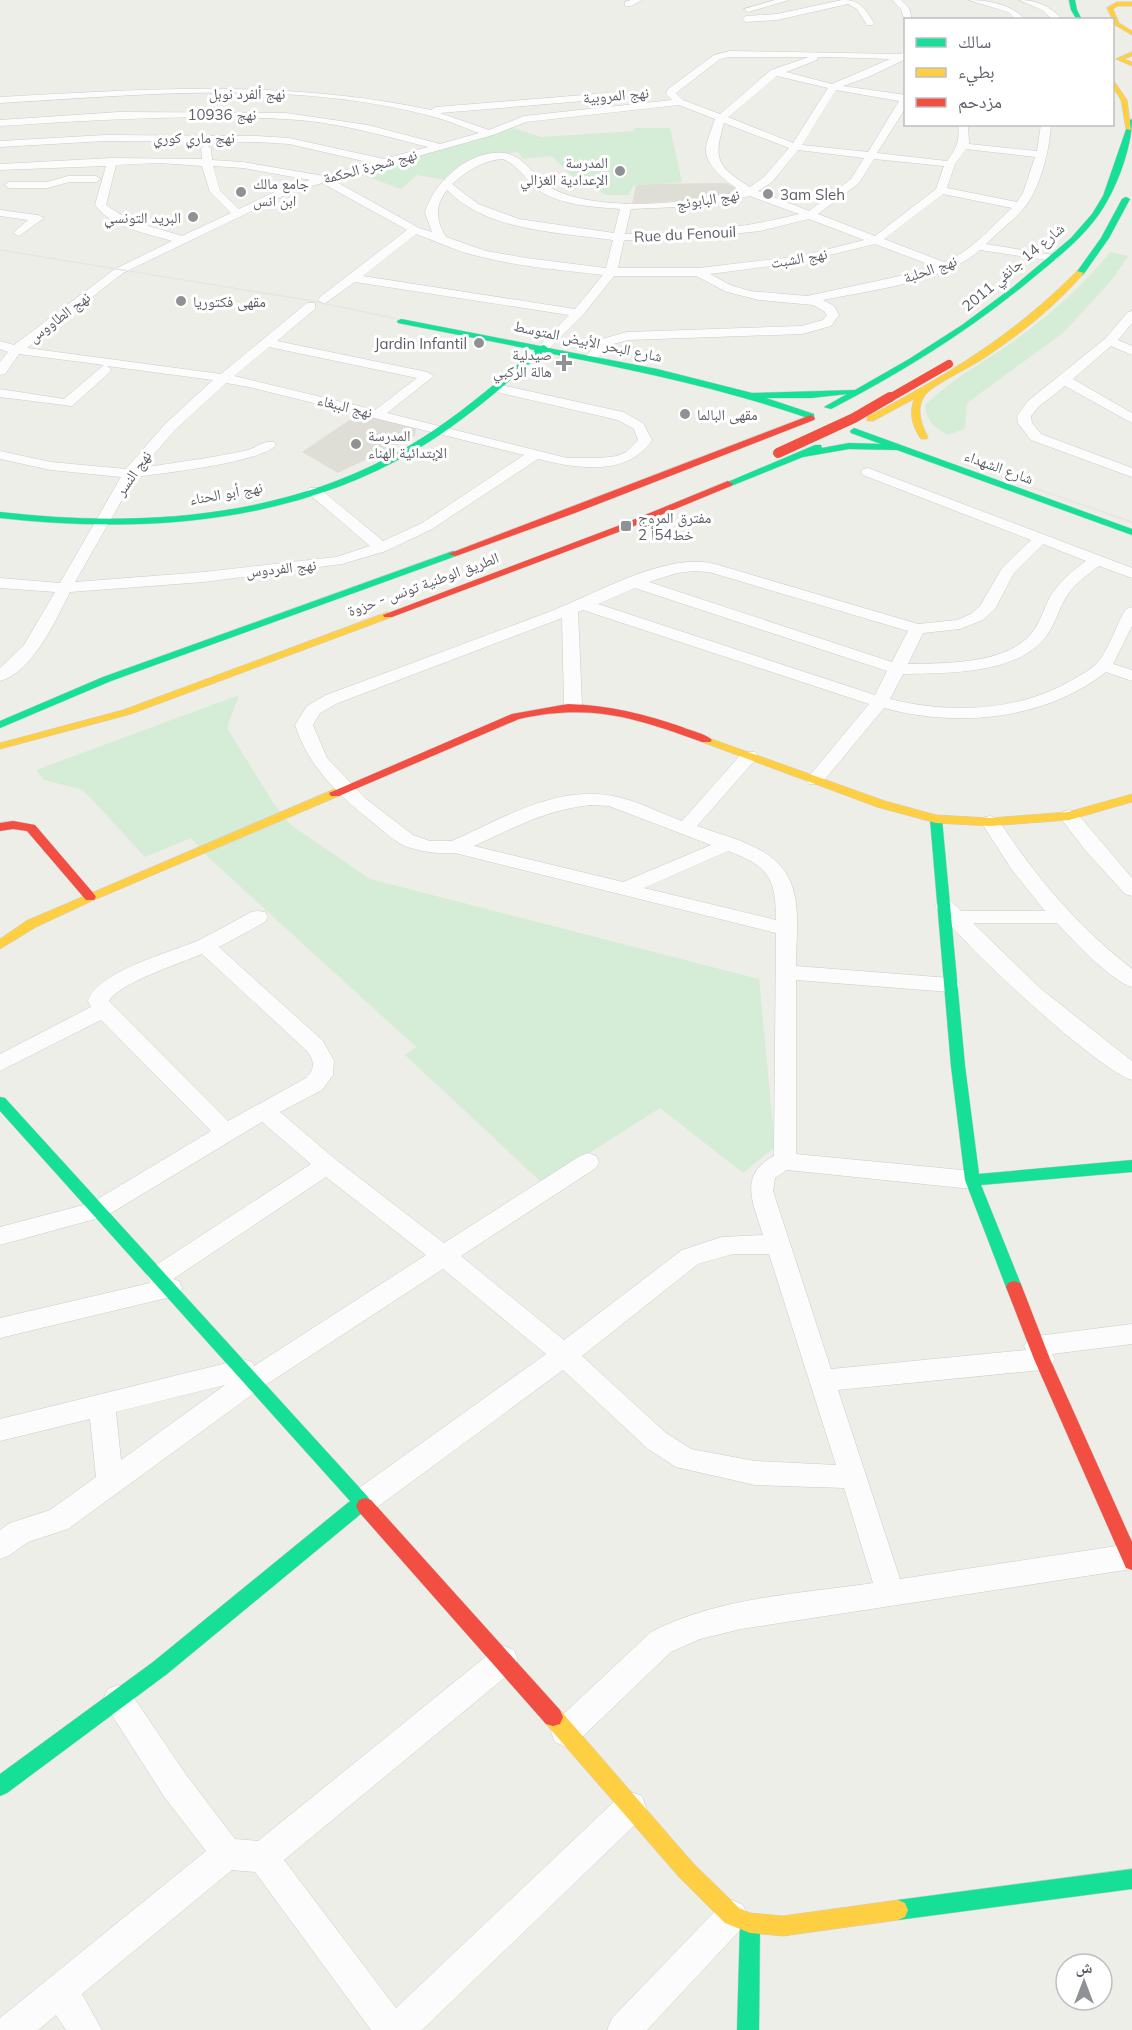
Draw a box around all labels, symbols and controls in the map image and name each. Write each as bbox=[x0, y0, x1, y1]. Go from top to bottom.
legend bbox=[904, 18, 1114, 126]
text: سالك bbox=[958, 30, 991, 53]
text: بطيء bbox=[958, 60, 995, 87]
street label: نهج المروبية bbox=[582, 83, 650, 108]
street label: نهج ألفرد نوبل bbox=[209, 84, 285, 104]
text: مزدحم bbox=[958, 90, 1002, 114]
street label: نهج 10936 bbox=[188, 105, 256, 125]
street label: نهج ماري كوري bbox=[153, 128, 235, 149]
street label: نهج شجرة الحكمة bbox=[321, 144, 419, 189]
place label: المدرسة الإعدادية الغزالي bbox=[520, 153, 608, 191]
marker: المدرسة الإعدادية الغزالي bbox=[613, 164, 627, 178]
place label: جامع مالك ابن انس bbox=[253, 174, 310, 211]
marker: جامع مالك ابن انس bbox=[234, 185, 248, 199]
street label: نهج البابونج bbox=[675, 185, 741, 214]
place label: 3am Sleh bbox=[780, 185, 845, 204]
marker: 3am Sleh bbox=[761, 187, 775, 201]
place label: البريد التونسي bbox=[104, 208, 181, 229]
marker: البريد التونسي bbox=[186, 210, 200, 224]
street label: شارع 14 جانفي 2011 bbox=[958, 219, 1070, 318]
street label: Rue du Fenouil bbox=[634, 222, 736, 246]
street label: نهج الشبت bbox=[769, 244, 829, 273]
street label: نهج الحلبة bbox=[901, 251, 960, 288]
street label: نهج الطاووس bbox=[24, 287, 94, 347]
place label: مقهى فكتوريا bbox=[193, 292, 266, 312]
marker: مقهى فكتوريا bbox=[174, 294, 188, 308]
street label: شارع البحر الأبيض المتوسط bbox=[512, 316, 664, 367]
place label: Jardin Infantil bbox=[375, 334, 467, 353]
marker: Jardin Infantil bbox=[472, 336, 486, 350]
place label: صيدلية هالة الركبي bbox=[493, 345, 552, 383]
marker: صيدلية هالة الركبي bbox=[557, 356, 571, 370]
street label: نهج الببغاء bbox=[315, 390, 374, 423]
place label: مقهى البالما bbox=[697, 405, 758, 425]
marker: مقهى البالما bbox=[678, 407, 692, 421]
place label: المدرسة الإبتدائية الهناء bbox=[368, 426, 447, 462]
marker: المدرسة الإبتدائية الهناء bbox=[349, 437, 363, 451]
street label: شارع الشهداء bbox=[962, 446, 1036, 489]
street label: نهج النسر bbox=[110, 447, 156, 501]
street label: نهج أبو الحناء bbox=[188, 477, 264, 510]
place label: مفترق المروج 2 خط54أ bbox=[638, 508, 711, 544]
marker: مفترق المروج 2 خط54أ bbox=[619, 519, 633, 533]
street label: الطريق الوطنية تونس - حزوة bbox=[345, 548, 502, 621]
street label: نهج الفردوس bbox=[245, 555, 317, 582]
north arrow bbox=[1054, 1952, 1114, 2012]
text: ش bbox=[1076, 1957, 1093, 1977]

